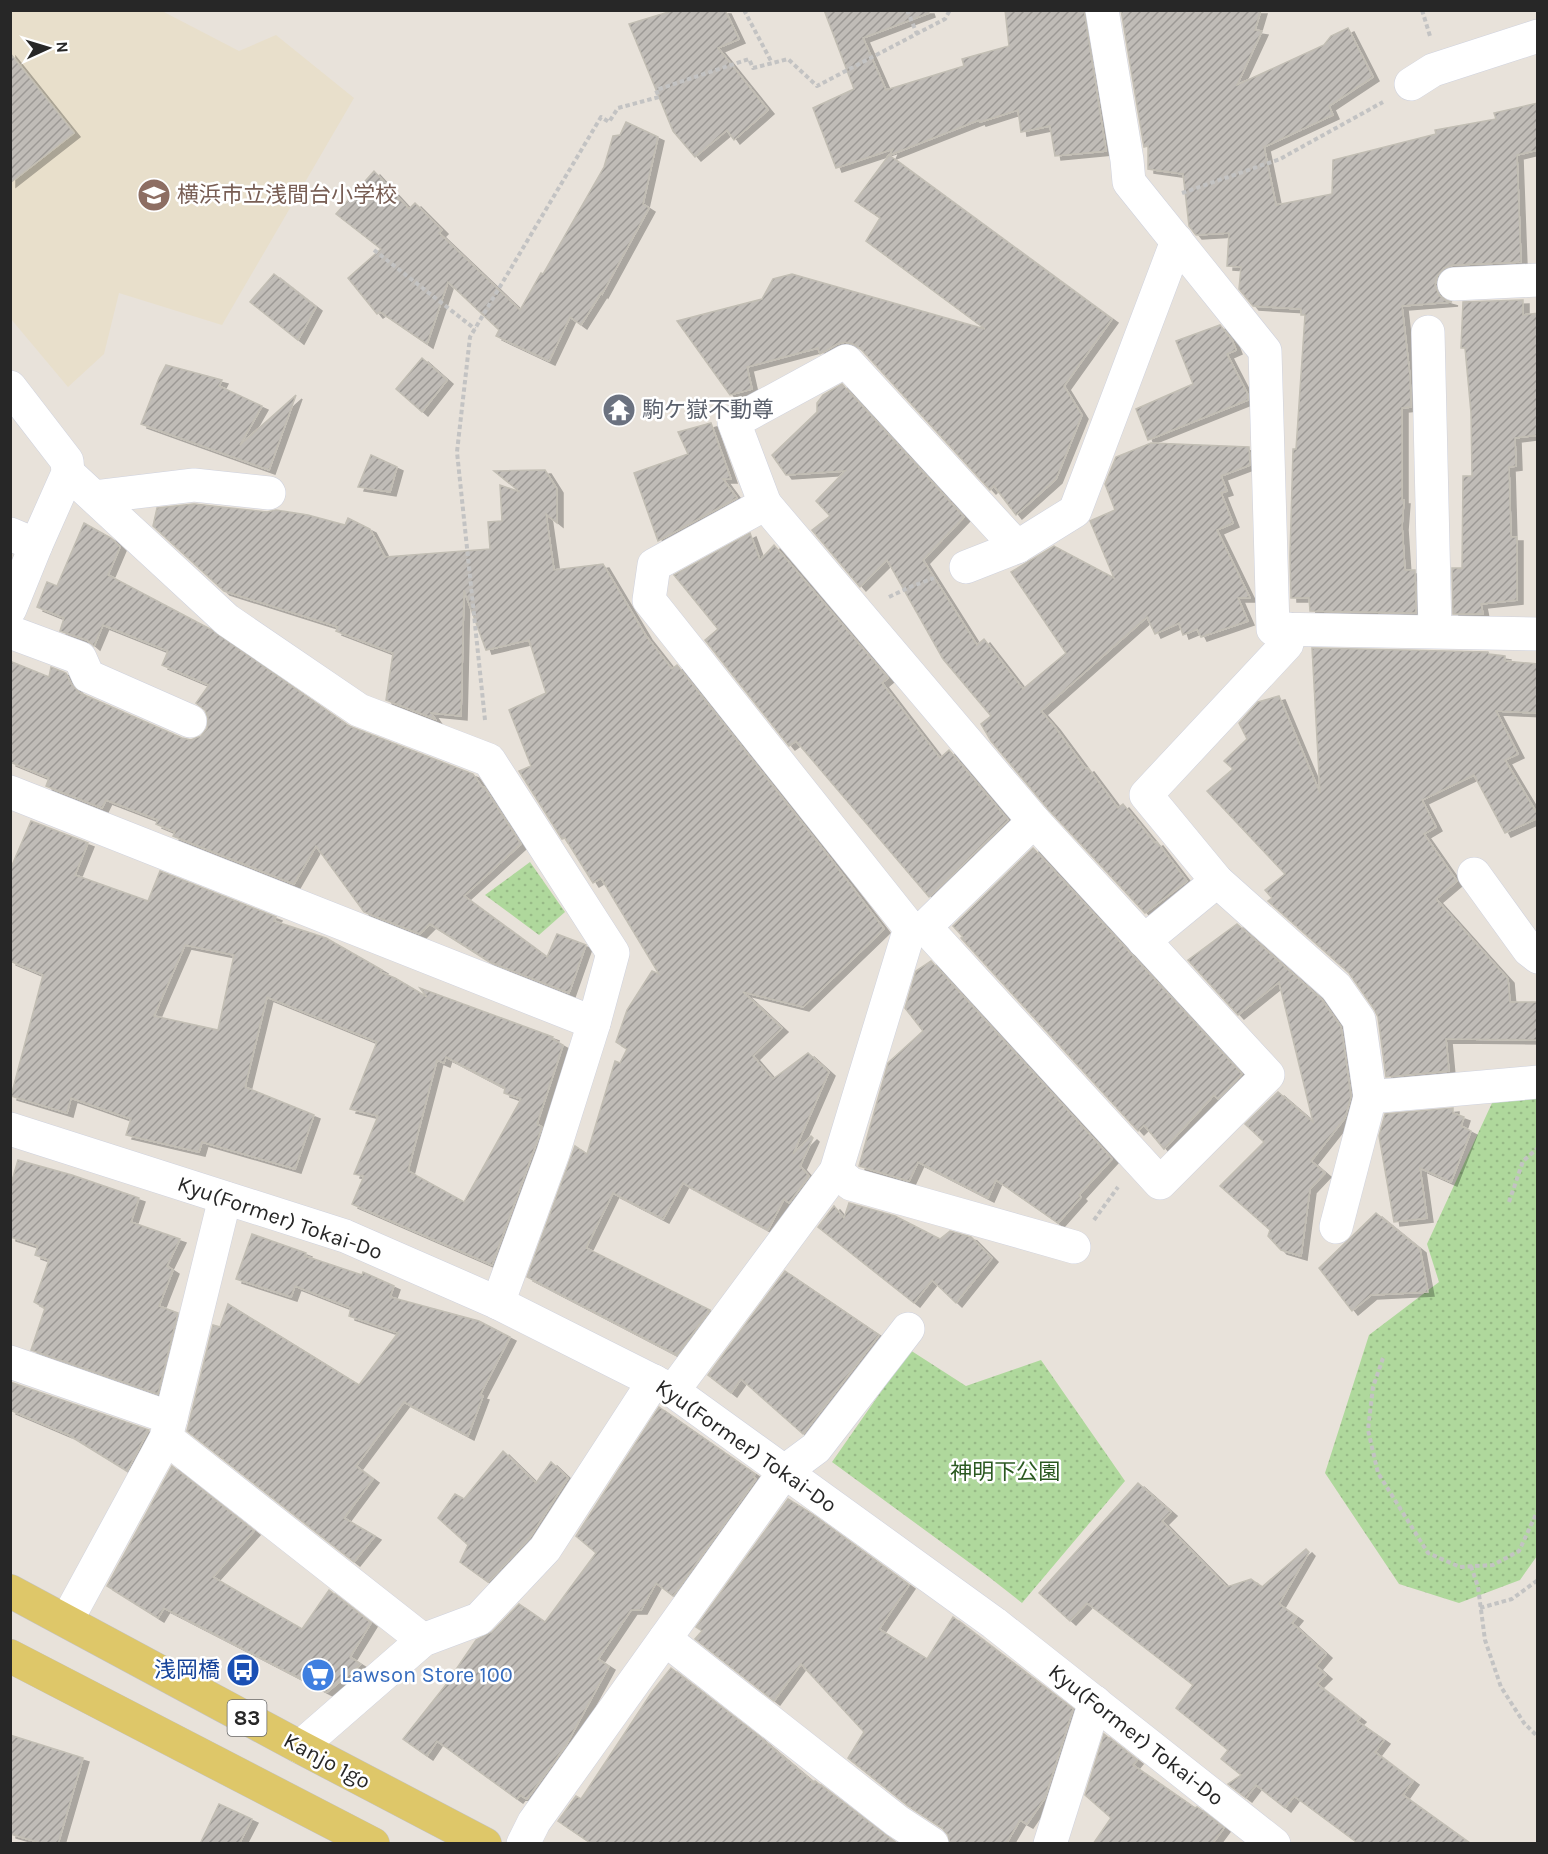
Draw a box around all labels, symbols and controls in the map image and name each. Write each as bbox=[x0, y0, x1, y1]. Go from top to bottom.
north arrow bbox=[18, 18, 78, 78]
text: N bbox=[53, 41, 72, 53]
school or university icon: 横浜市立浅間台小学校 bbox=[136, 177, 172, 213]
place label: 横浜市立浅間台小学校 bbox=[177, 182, 397, 208]
temple icon: 駒ケ嶽不動尊 bbox=[601, 392, 637, 428]
place label: 駒ケ嶽不動尊 bbox=[642, 397, 774, 423]
street label: Kyu(Former) Tokai-Do bbox=[174, 1171, 386, 1265]
street label: Kyu(Former) Tokai-Do bbox=[650, 1374, 842, 1518]
park label: 神明下公園 bbox=[950, 1459, 1060, 1485]
bus stop icon: 浅岡橋 bbox=[225, 1652, 261, 1688]
place label: 浅岡橋 bbox=[154, 1657, 220, 1683]
supermarket icon: Lawson Store 100 bbox=[300, 1657, 336, 1693]
street label: Kyu(Former) Tokai-Do bbox=[1043, 1659, 1229, 1811]
place label: Lawson Store 100 bbox=[341, 1662, 513, 1688]
road number: 83 bbox=[228, 1700, 266, 1736]
street label: Kanjo 1go bbox=[279, 1727, 375, 1795]

